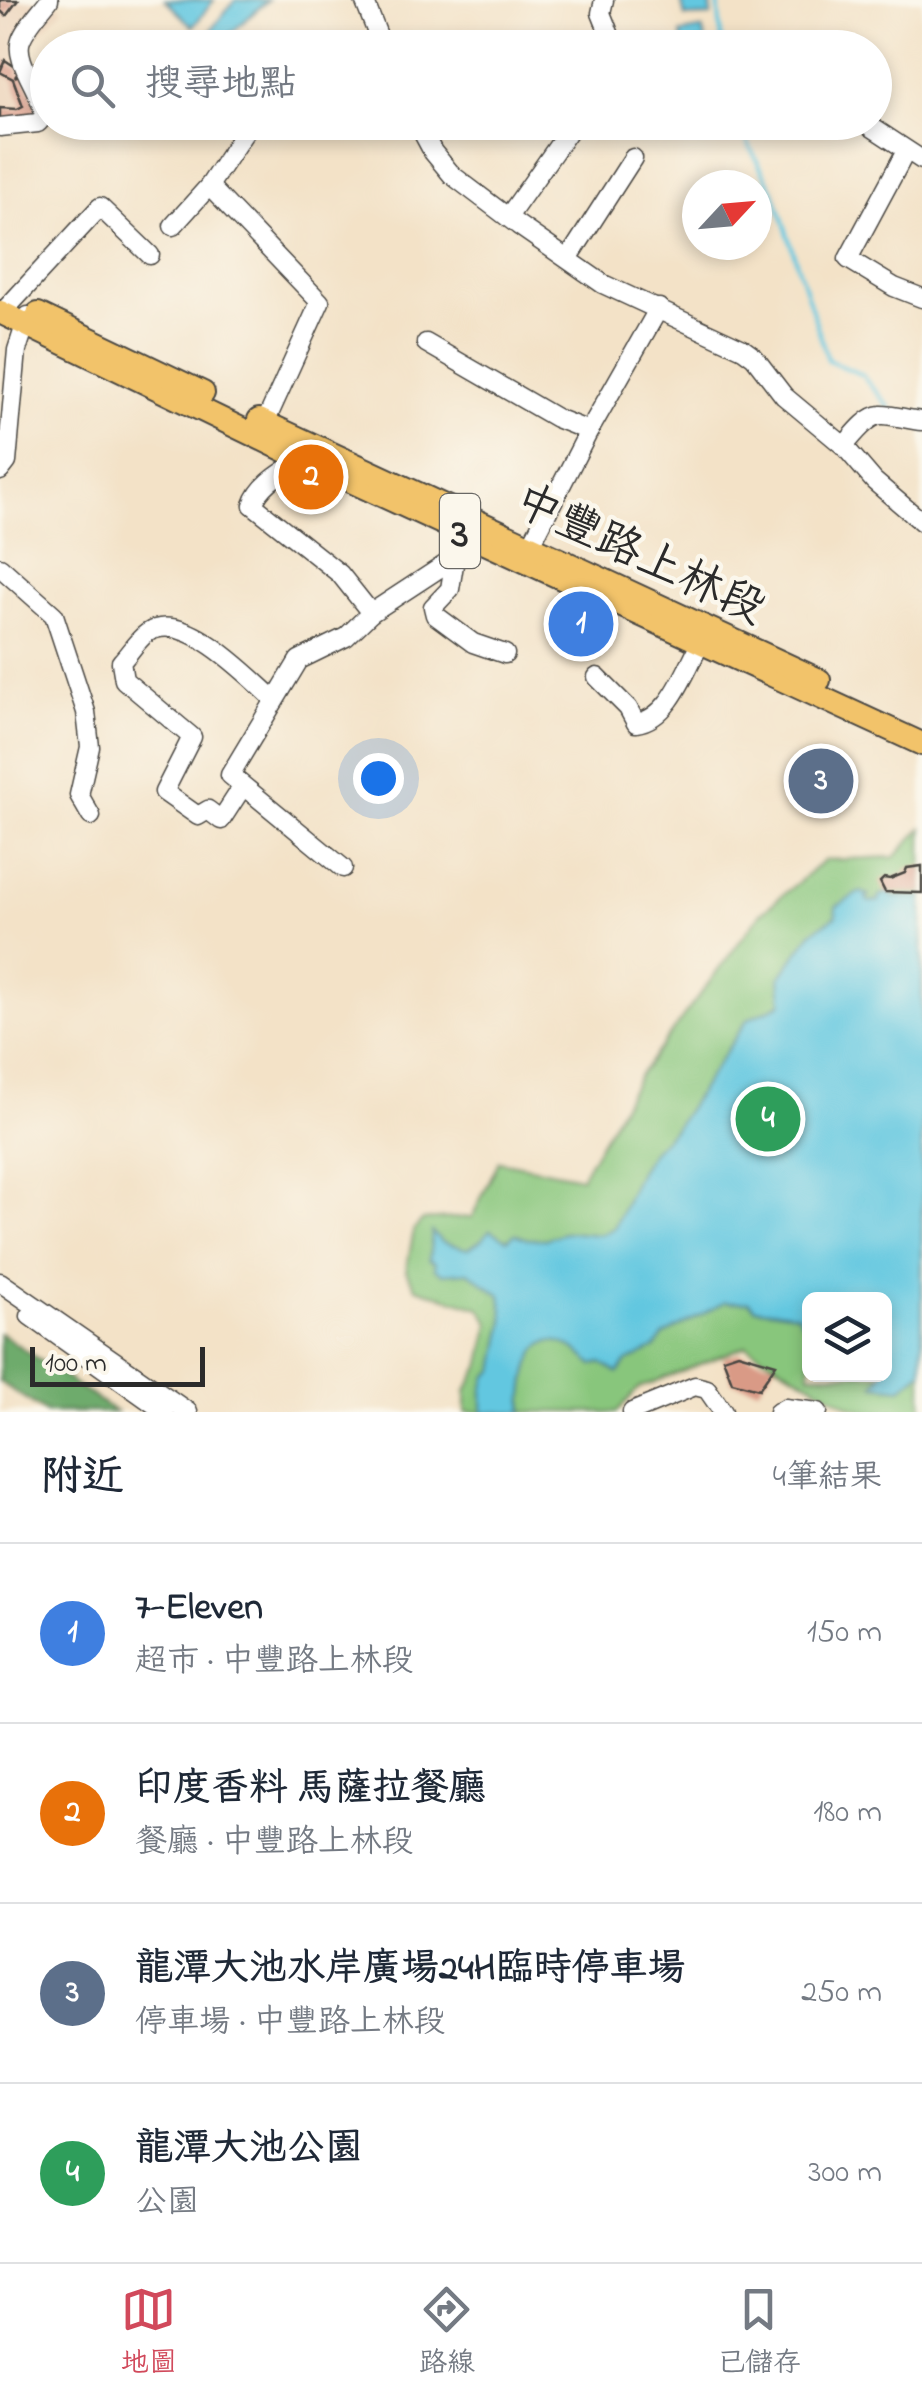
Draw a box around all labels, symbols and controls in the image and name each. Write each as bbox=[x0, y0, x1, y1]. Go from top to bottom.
search box bbox=[30, 30, 892, 140]
icon: search bbox=[65, 58, 120, 113]
text: 搜尋地點 bbox=[145, 58, 297, 114]
north arrow bbox=[682, 170, 772, 260]
pin: 2 bbox=[278, 440, 344, 514]
street label: 中豐路上林段 bbox=[503, 470, 775, 643]
road number: 3 bbox=[440, 494, 480, 568]
pin: 1 bbox=[548, 586, 614, 662]
pin: 3 bbox=[788, 744, 854, 818]
your location bbox=[353, 753, 404, 804]
pin: 4 bbox=[736, 1082, 800, 1156]
map controls bbox=[802, 1292, 892, 1382]
button: layers bbox=[802, 1292, 892, 1382]
scale bar bbox=[30, 1342, 205, 1386]
text: 100 m bbox=[45, 1344, 107, 1385]
text: 附近 bbox=[40, 1448, 124, 1509]
text: 4筆結果 bbox=[773, 1455, 882, 1502]
text: 7-Eleven bbox=[135, 1581, 263, 1637]
text: 1 bbox=[67, 1610, 78, 1657]
text: 150 m bbox=[807, 1610, 882, 1657]
text: 超市 · 中豐路上林段 bbox=[135, 1639, 414, 1686]
text: 印度香料 馬薩拉餐廳 bbox=[135, 1762, 487, 1818]
text: 2 bbox=[65, 1790, 80, 1837]
text: 180 m bbox=[813, 1790, 882, 1837]
text: 餐廳 · 中豐路上林段 bbox=[135, 1820, 414, 1867]
text: 龍潭大池水岸廣場24H臨時停車場 bbox=[135, 1942, 686, 1998]
text: 3 bbox=[66, 1970, 79, 2017]
text: 250 m bbox=[801, 1970, 882, 2017]
text: 停車場 · 中豐路上林段 bbox=[135, 2000, 446, 2047]
text: 龍潭大池公園 bbox=[135, 2122, 363, 2178]
text: 4 bbox=[66, 2150, 79, 2197]
text: 300 m bbox=[808, 2150, 882, 2197]
text: 公園 bbox=[135, 2180, 199, 2227]
tab: 地圖 bbox=[121, 2282, 177, 2385]
tab: 路線 bbox=[419, 2282, 475, 2385]
tab: 已儲存 bbox=[717, 2282, 801, 2385]

